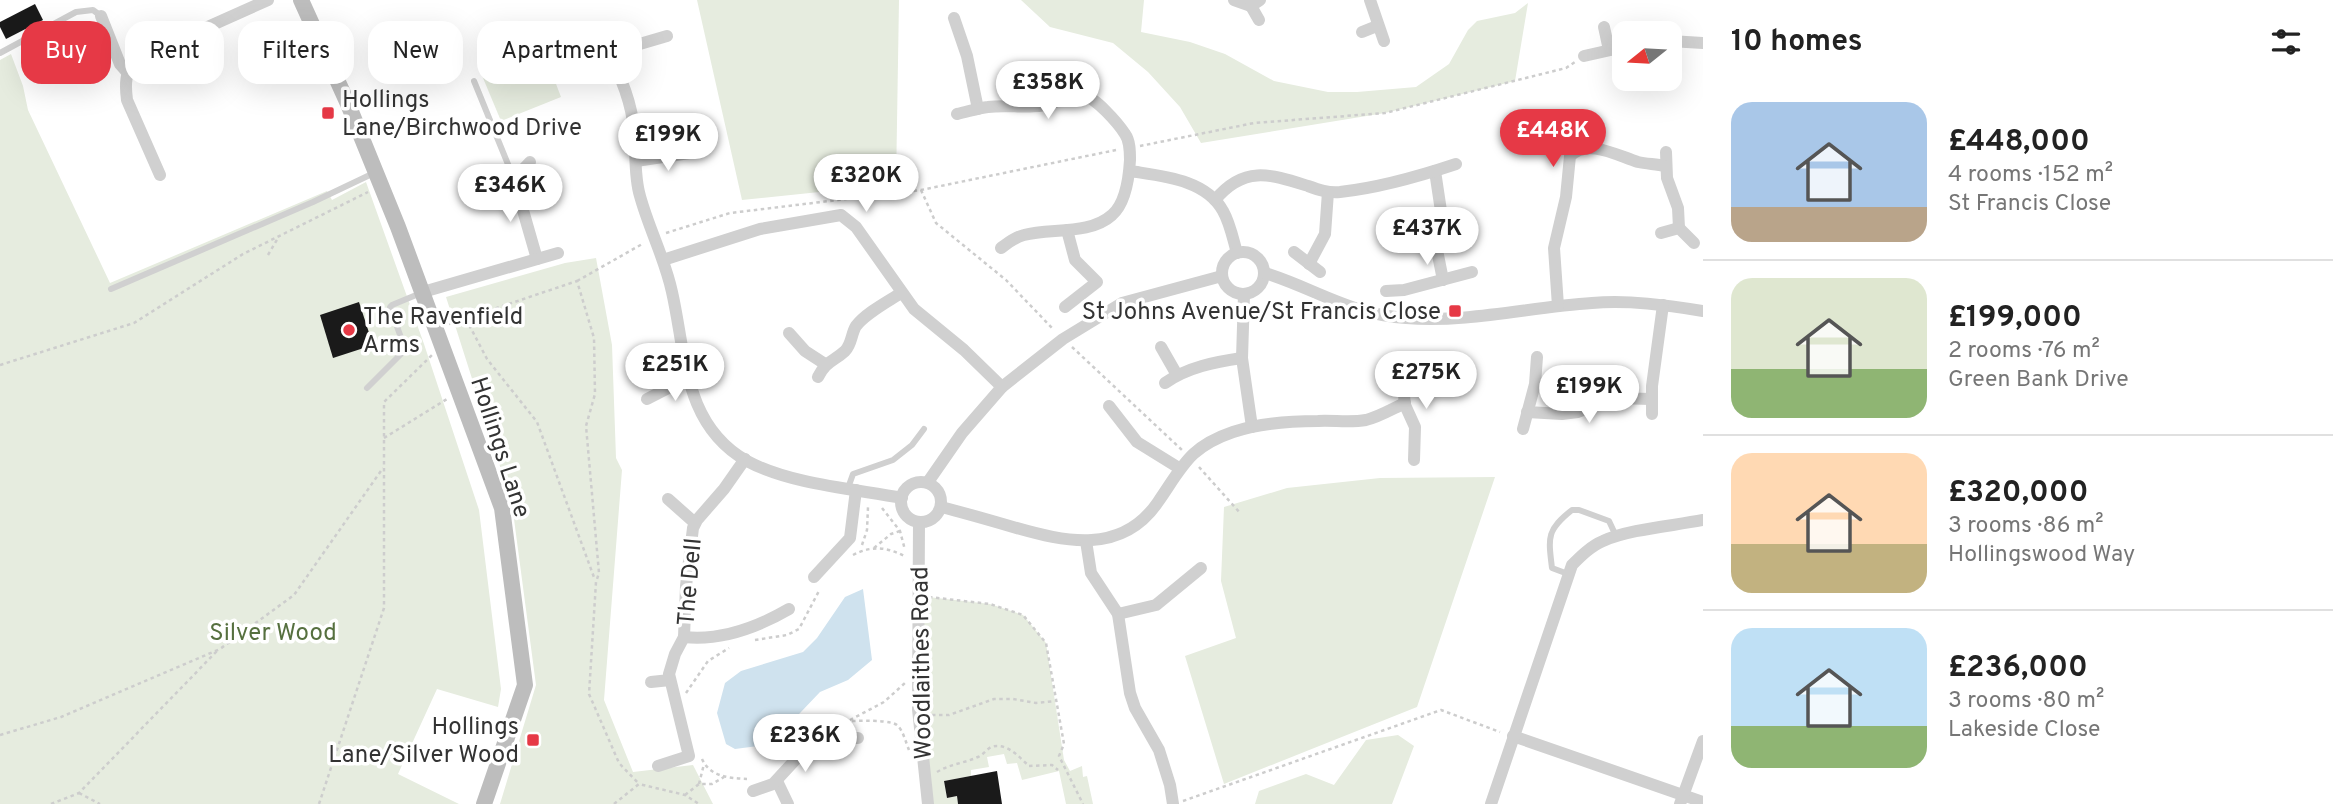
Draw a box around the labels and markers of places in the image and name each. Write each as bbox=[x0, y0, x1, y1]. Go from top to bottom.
pin: £358K bbox=[999, 61, 1097, 121]
place label: Hollings Lane/Birchwood Drive bbox=[342, 86, 582, 144]
marker: Hollings Lane/Birchwood Drive bbox=[320, 105, 336, 121]
pin: £448K bbox=[1504, 110, 1602, 169]
pin: £199K bbox=[619, 114, 717, 173]
pin: £320K bbox=[817, 154, 915, 214]
pin: £346K bbox=[461, 164, 559, 224]
pin: £437K bbox=[1378, 208, 1476, 267]
place label: St Johns Avenue/St Francis Close bbox=[1082, 298, 1441, 328]
place label: The Ravenfield Arms bbox=[363, 303, 523, 361]
marker: St Johns Avenue/St Francis Close bbox=[1447, 303, 1463, 319]
marker: The Ravenfield Arms bbox=[341, 322, 357, 338]
pin: £251K bbox=[626, 344, 724, 403]
pin: £275K bbox=[1377, 352, 1475, 411]
pin: £199K bbox=[1540, 366, 1638, 425]
place label: Hollings Lane/Silver Wood bbox=[328, 713, 519, 771]
pin: £236K bbox=[756, 714, 854, 774]
marker: Hollings Lane/Silver Wood bbox=[525, 732, 541, 748]

